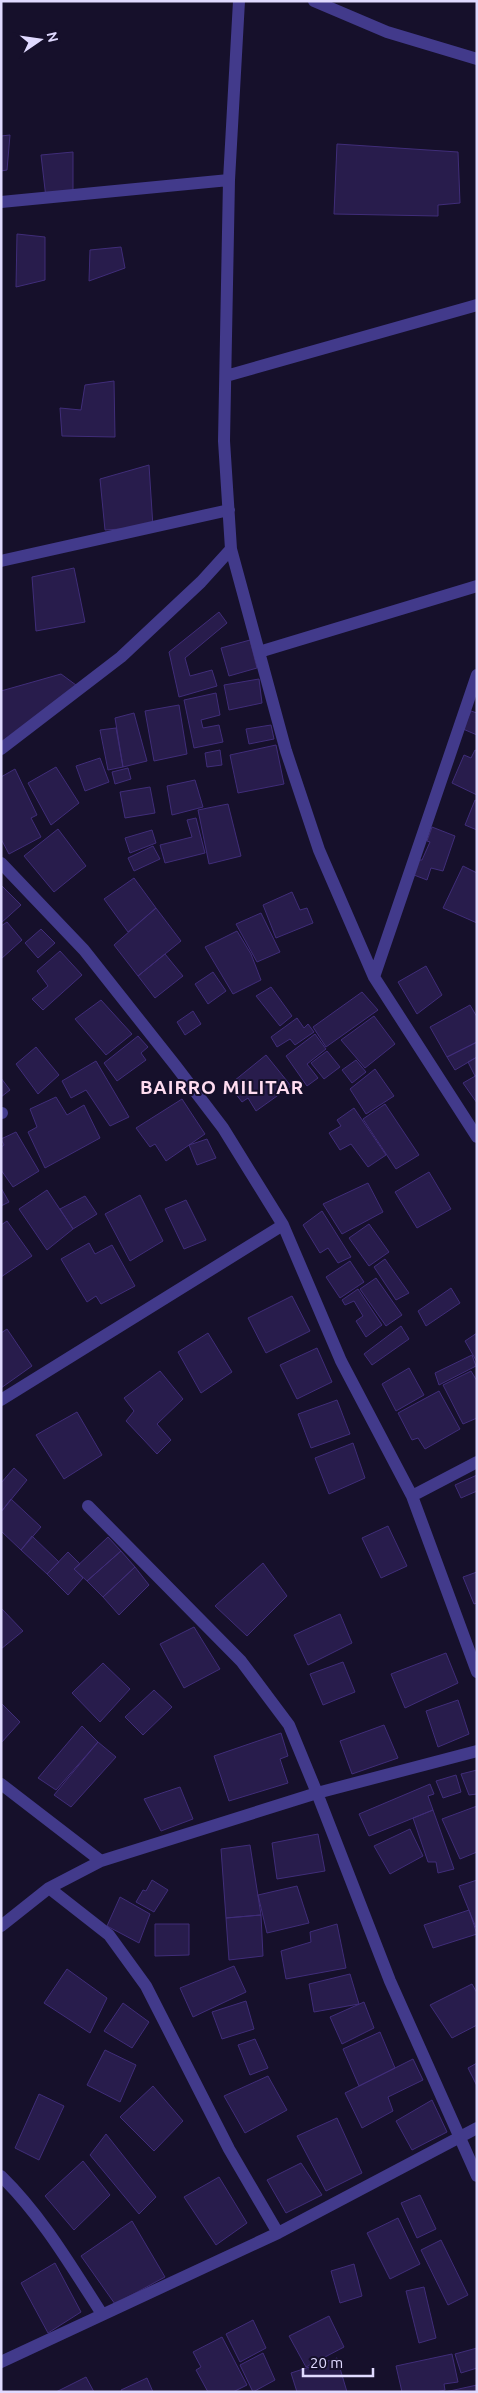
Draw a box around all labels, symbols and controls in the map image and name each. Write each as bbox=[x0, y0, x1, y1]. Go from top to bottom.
north arrow bbox=[15, 15, 65, 65]
text: N bbox=[44, 30, 62, 44]
district label: BAIRRO MILITAR bbox=[140, 1076, 304, 1098]
scale bar bbox=[303, 2346, 373, 2378]
text: 20 m bbox=[310, 2354, 343, 2371]

